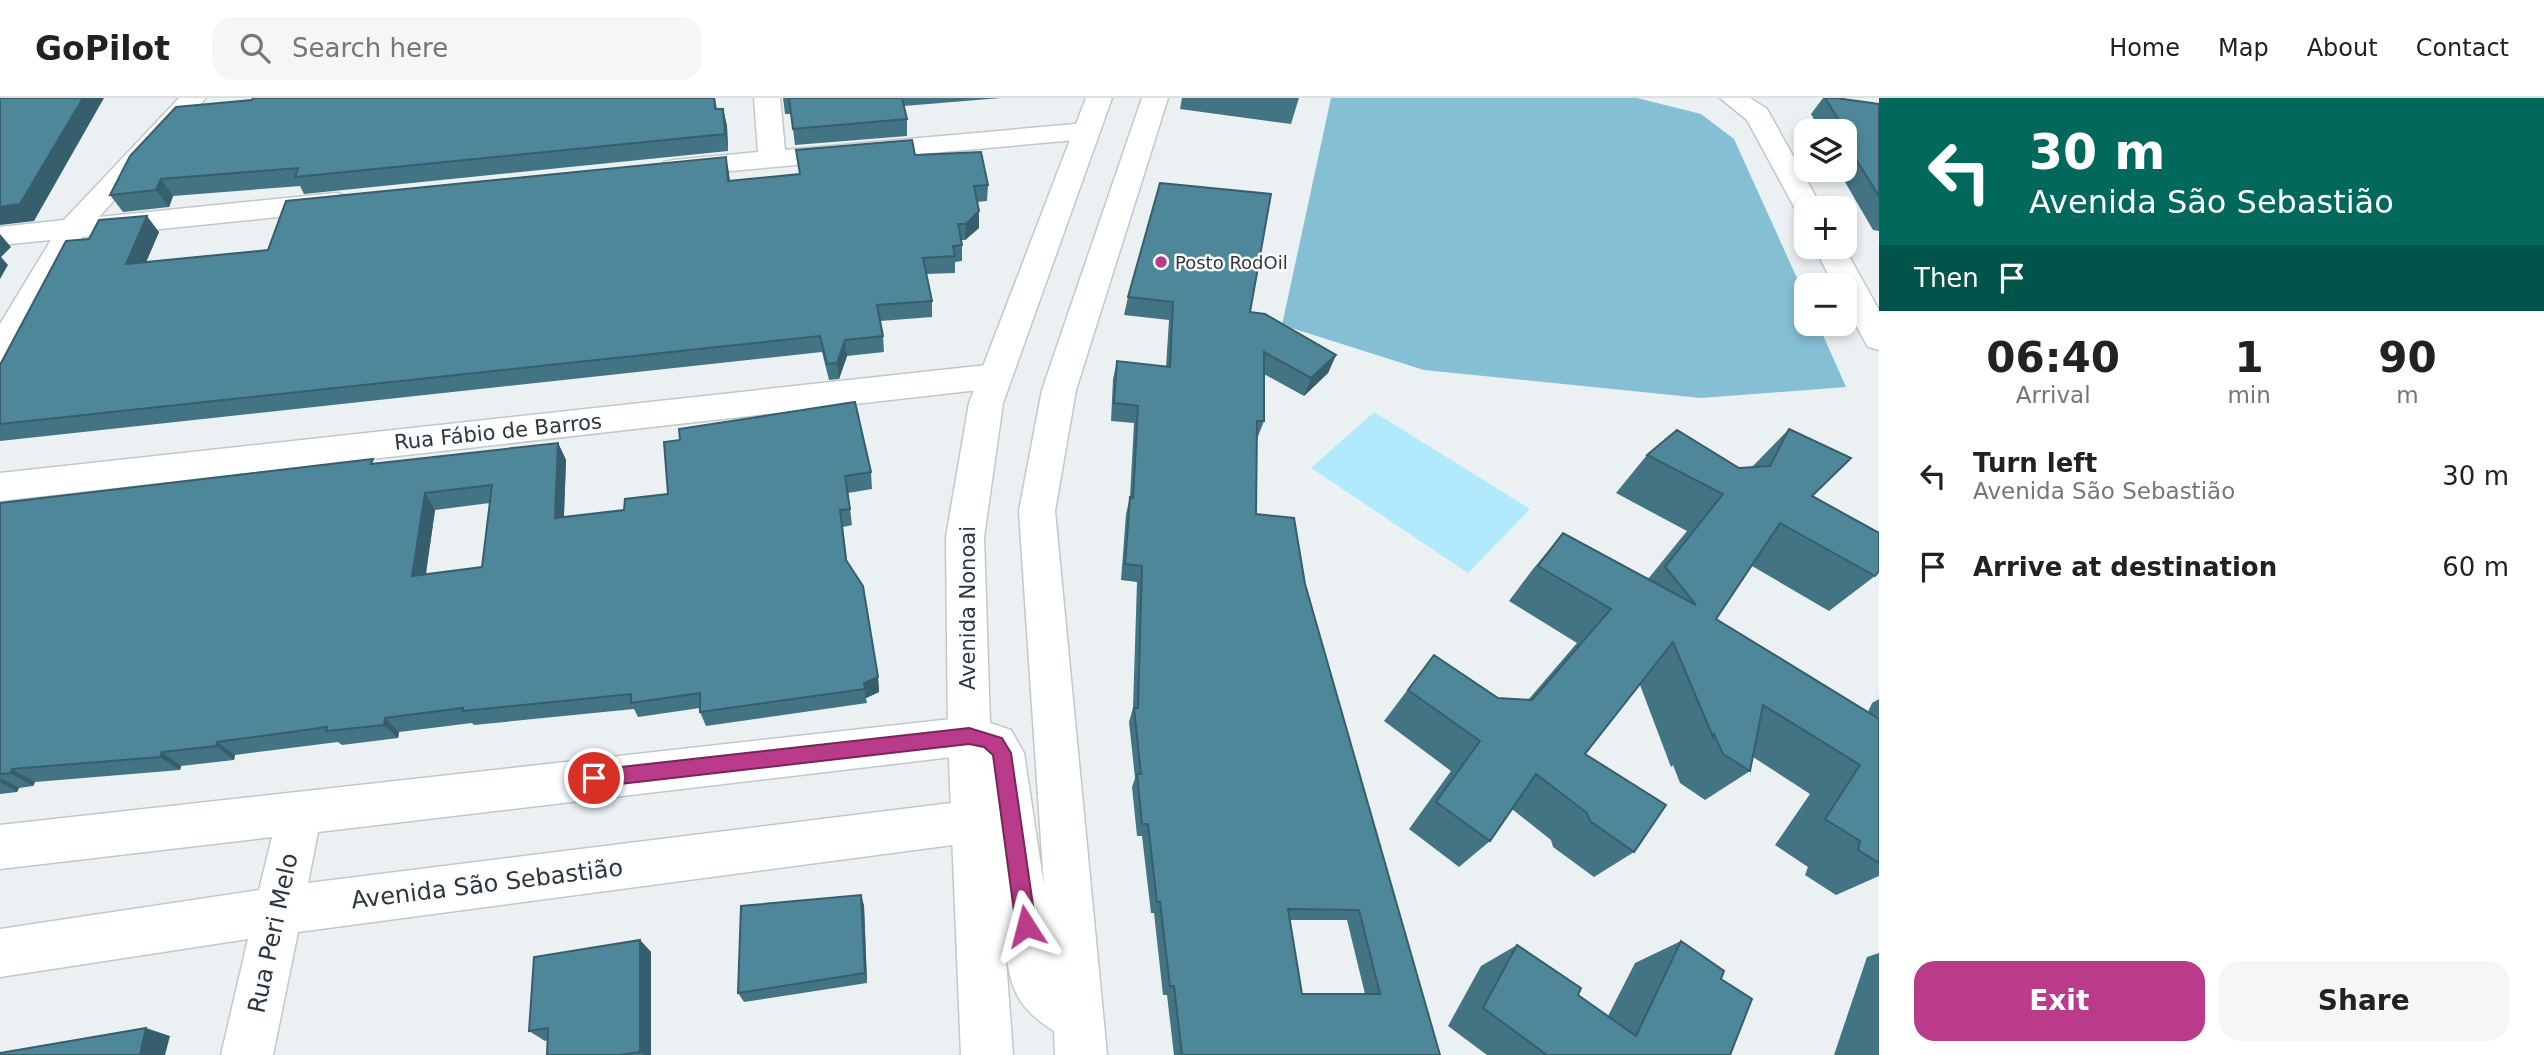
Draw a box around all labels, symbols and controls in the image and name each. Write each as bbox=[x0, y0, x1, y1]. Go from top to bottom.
search box bbox=[212, 17, 702, 80]
text: GoPilot bbox=[35, 29, 170, 68]
icon: search bbox=[236, 29, 274, 67]
text: Search here bbox=[292, 33, 448, 63]
text: Home bbox=[2109, 34, 2180, 62]
text: Map bbox=[2218, 34, 2269, 62]
text: About bbox=[2307, 34, 2378, 62]
text: Contact bbox=[2416, 34, 2509, 62]
map controls bbox=[1794, 119, 1857, 336]
button: layers bbox=[1794, 119, 1857, 182]
text: 30 m bbox=[2029, 124, 2165, 181]
icon: left bbox=[1914, 126, 2005, 217]
text: Avenida São Sebastião bbox=[2029, 183, 2394, 221]
button: + bbox=[1794, 196, 1857, 259]
place label: Posto RodOil bbox=[1175, 252, 1288, 273]
marker: Posto RodOil bbox=[1153, 254, 1169, 270]
icon: arrive bbox=[1993, 259, 2031, 297]
text: Then bbox=[1914, 263, 1979, 293]
button: − bbox=[1794, 273, 1857, 336]
text: 06:40 bbox=[1986, 333, 2120, 382]
text: 1 bbox=[2234, 333, 2264, 382]
text: 90 bbox=[2378, 333, 2437, 382]
text: Arrival bbox=[2016, 382, 2091, 408]
text: min bbox=[2227, 382, 2271, 408]
text: m bbox=[2396, 382, 2419, 408]
street label: Rua Fábio de Barros bbox=[393, 409, 603, 455]
text: Turn left bbox=[1973, 448, 2097, 478]
icon: left bbox=[1914, 457, 1952, 495]
text: 30 m bbox=[2442, 461, 2509, 491]
text: Avenida São Sebastião bbox=[1973, 478, 2235, 504]
street label: Avenida Nonoai bbox=[956, 526, 980, 690]
icon: arrive bbox=[1914, 548, 1952, 586]
text: Arrive at destination bbox=[1973, 552, 2277, 582]
text: 60 m bbox=[2442, 552, 2509, 582]
pin bbox=[564, 748, 624, 808]
icon: arrive bbox=[575, 759, 613, 797]
street label: Rua Peri Melo bbox=[242, 851, 304, 1015]
street label: Avenida São Sebastião bbox=[350, 853, 624, 915]
position arrow bbox=[989, 889, 1063, 963]
button: Exit bbox=[1914, 961, 2205, 1041]
button: Share bbox=[2219, 961, 2509, 1041]

